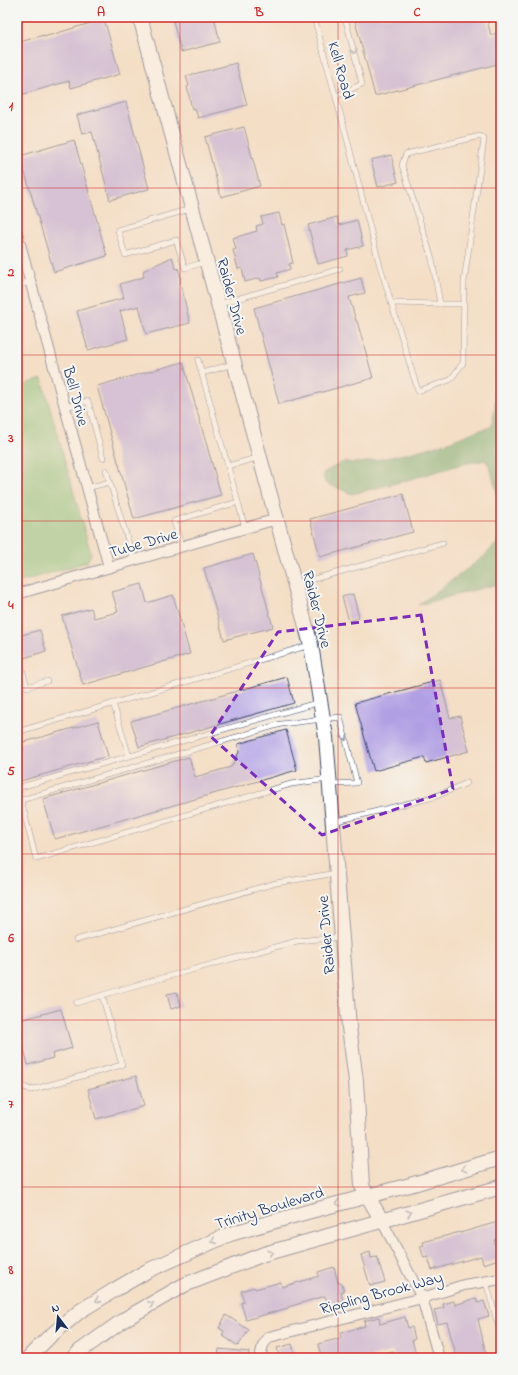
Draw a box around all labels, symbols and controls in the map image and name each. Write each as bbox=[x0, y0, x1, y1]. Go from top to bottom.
text: A bbox=[97, 3, 105, 22]
text: B bbox=[254, 3, 264, 22]
text: C bbox=[413, 3, 421, 22]
street label: Kell Road bbox=[320, 39, 360, 102]
one-way arrow bbox=[349, 47, 358, 54]
text: 1 bbox=[9, 97, 14, 116]
street label: Raider Drive bbox=[209, 255, 253, 339]
text: 2 bbox=[7, 263, 15, 282]
street label: Bell Drive bbox=[55, 363, 95, 430]
text: 3 bbox=[7, 429, 14, 448]
street label: Tube Drive bbox=[106, 522, 181, 565]
street label: Raider Drive bbox=[295, 568, 337, 651]
text: 4 bbox=[7, 596, 14, 615]
one-way arrow bbox=[340, 734, 349, 741]
text: 5 bbox=[7, 762, 15, 781]
street label: Raider Drive bbox=[312, 894, 342, 975]
text: 6 bbox=[7, 929, 14, 948]
text: 7 bbox=[8, 1095, 14, 1114]
one-way arrow bbox=[460, 1164, 467, 1173]
street label: Trinity Boulevard bbox=[212, 1181, 327, 1237]
one-way arrow bbox=[335, 1199, 342, 1207]
one-way arrow bbox=[405, 1209, 412, 1218]
one-way arrow bbox=[211, 1236, 218, 1244]
one-way arrow bbox=[267, 1249, 274, 1258]
text: 8 bbox=[8, 1261, 14, 1280]
street label: Rippling Brook Way bbox=[317, 1266, 446, 1322]
one-way arrow bbox=[95, 1295, 102, 1303]
north arrow bbox=[38, 1297, 78, 1337]
text: N bbox=[50, 1300, 61, 1317]
one-way arrow bbox=[147, 1302, 154, 1309]

